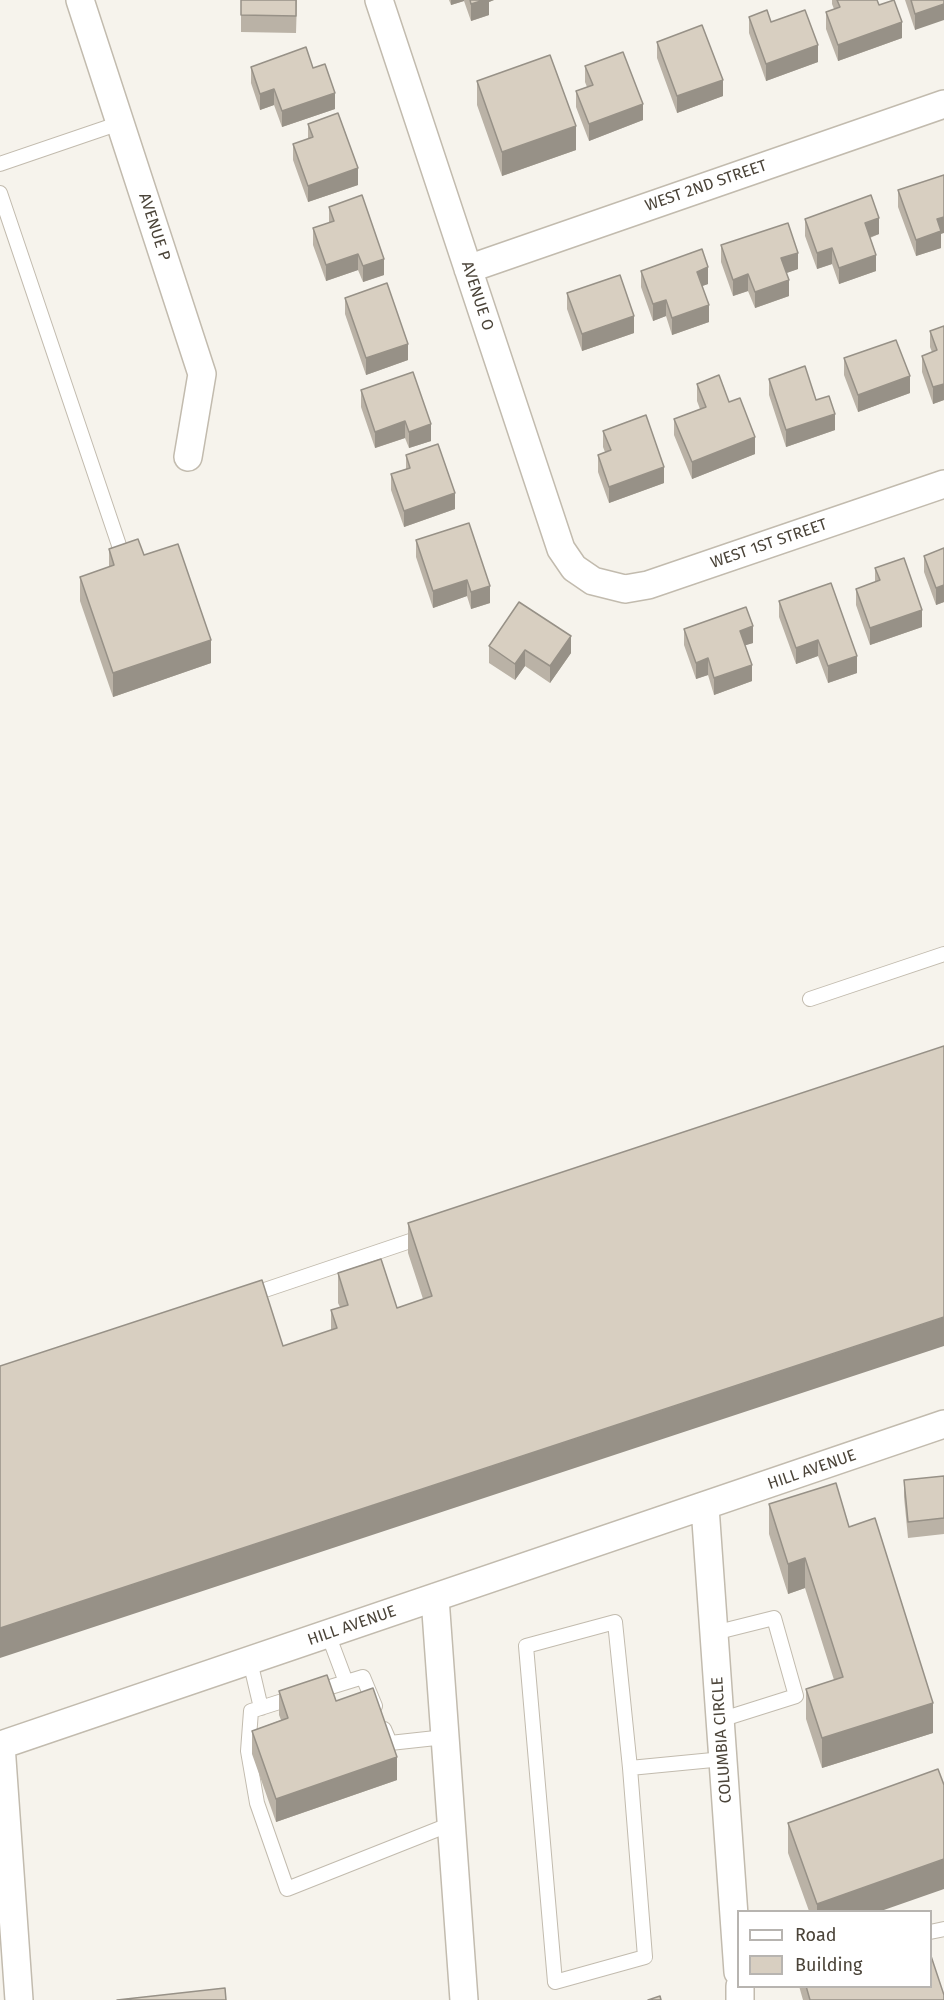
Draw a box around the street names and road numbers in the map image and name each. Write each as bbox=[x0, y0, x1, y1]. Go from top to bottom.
street label: WEST 2ND STREET bbox=[643, 156, 769, 216]
street label: AVENUE P bbox=[134, 191, 174, 263]
street label: AVENUE O bbox=[457, 259, 497, 333]
street label: WEST 1ST STREET bbox=[708, 515, 830, 573]
street label: HILL AVENUE bbox=[765, 1446, 859, 1494]
street label: HILL AVENUE bbox=[305, 1602, 399, 1650]
street label: COLUMBIA CIRCLE bbox=[708, 1676, 736, 1804]

